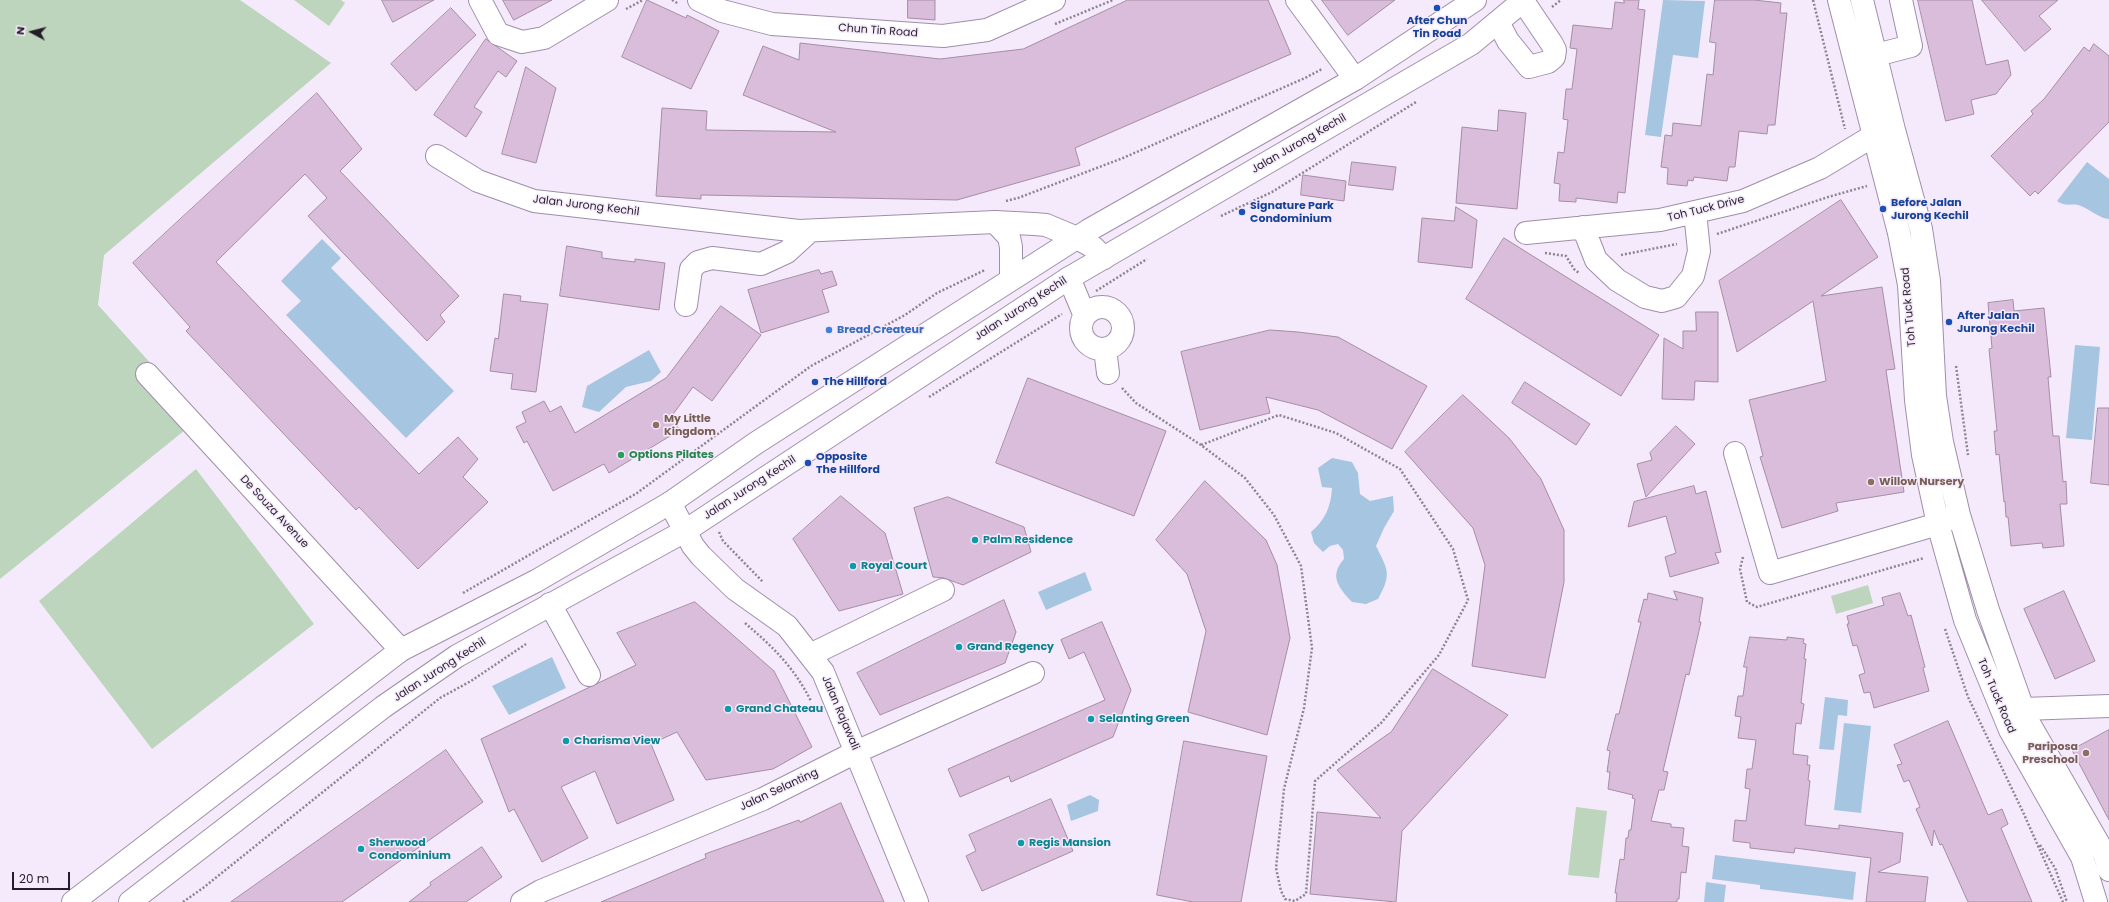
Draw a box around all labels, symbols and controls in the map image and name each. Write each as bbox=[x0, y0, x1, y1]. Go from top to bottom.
marker: After Chun Tin Road bbox=[1432, 3, 1442, 13]
north arrow bbox=[12, 12, 52, 52]
place label: After Chun Tin Road bbox=[1407, 14, 1467, 40]
street label: Chun Tin Road bbox=[838, 22, 918, 40]
text: N bbox=[12, 25, 29, 36]
street label: Jalan Jurong Kechil bbox=[1249, 111, 1349, 177]
street label: Jalan Jurong Kechil bbox=[532, 193, 640, 219]
street label: Toh Tuck Drive bbox=[1666, 193, 1746, 225]
place label: Before Jalan Jurong Kechil bbox=[1891, 196, 1969, 222]
place label: Signature Park Condominium bbox=[1250, 199, 1334, 225]
marker: Before Jalan Jurong Kechil bbox=[1878, 204, 1888, 214]
marker: Signature Park Condominium bbox=[1237, 207, 1247, 217]
street label: Toh Tuck Road bbox=[1899, 267, 1919, 347]
street label: Jalan Jurong Kechil bbox=[972, 274, 1070, 344]
place label: After Jalan Jurong Kechil bbox=[1957, 309, 2035, 335]
marker: After Jalan Jurong Kechil bbox=[1944, 317, 1954, 327]
place label: Bread Createur bbox=[837, 323, 924, 337]
marker: Bread Createur bbox=[824, 325, 834, 335]
place label: The Hillford bbox=[823, 375, 887, 389]
marker: The Hillford bbox=[810, 377, 820, 387]
place label: My Little Kingdom bbox=[664, 412, 716, 438]
marker: My Little Kingdom bbox=[651, 420, 661, 430]
place label: Options Pilates bbox=[629, 448, 714, 462]
marker: Options Pilates bbox=[616, 450, 626, 460]
place label: Opposite The Hillford bbox=[816, 450, 880, 476]
street label: Jalan Jurong Kechil bbox=[701, 453, 799, 523]
marker: Opposite The Hillford bbox=[803, 458, 813, 468]
street label: De Souza Avenue bbox=[237, 473, 311, 551]
place label: Willow Nursery bbox=[1879, 475, 1964, 489]
marker: Willow Nursery bbox=[1866, 477, 1876, 487]
place label: Palm Residence bbox=[983, 533, 1073, 547]
marker: Palm Residence bbox=[970, 535, 980, 545]
place label: Royal Court bbox=[861, 559, 927, 573]
marker: Royal Court bbox=[848, 561, 858, 571]
street label: Jalan Jurong Kechil bbox=[391, 635, 489, 705]
place label: Grand Regency bbox=[967, 640, 1054, 654]
marker: Grand Regency bbox=[954, 642, 964, 652]
street label: Toh Tuck Road bbox=[1974, 657, 2018, 735]
street label: Jalan Rajawali bbox=[818, 674, 862, 752]
place label: Grand Chateau bbox=[736, 702, 823, 716]
marker: Grand Chateau bbox=[723, 704, 733, 714]
place label: Selanting Green bbox=[1099, 712, 1190, 726]
marker: Selanting Green bbox=[1086, 714, 1096, 724]
place label: Charisma View bbox=[574, 734, 660, 748]
marker: Charisma View bbox=[561, 736, 571, 746]
place label: Pariposa Preschool bbox=[2022, 740, 2078, 766]
marker: Pariposa Preschool bbox=[2081, 748, 2091, 758]
street label: Jalan Selanting bbox=[738, 766, 820, 814]
place label: Sherwood Condominium bbox=[369, 836, 451, 862]
place label: Regis Mansion bbox=[1029, 836, 1111, 850]
marker: Regis Mansion bbox=[1016, 838, 1026, 848]
marker: Sherwood Condominium bbox=[356, 844, 366, 854]
scale bar bbox=[14, 864, 72, 890]
text: 20 m bbox=[19, 870, 49, 887]

